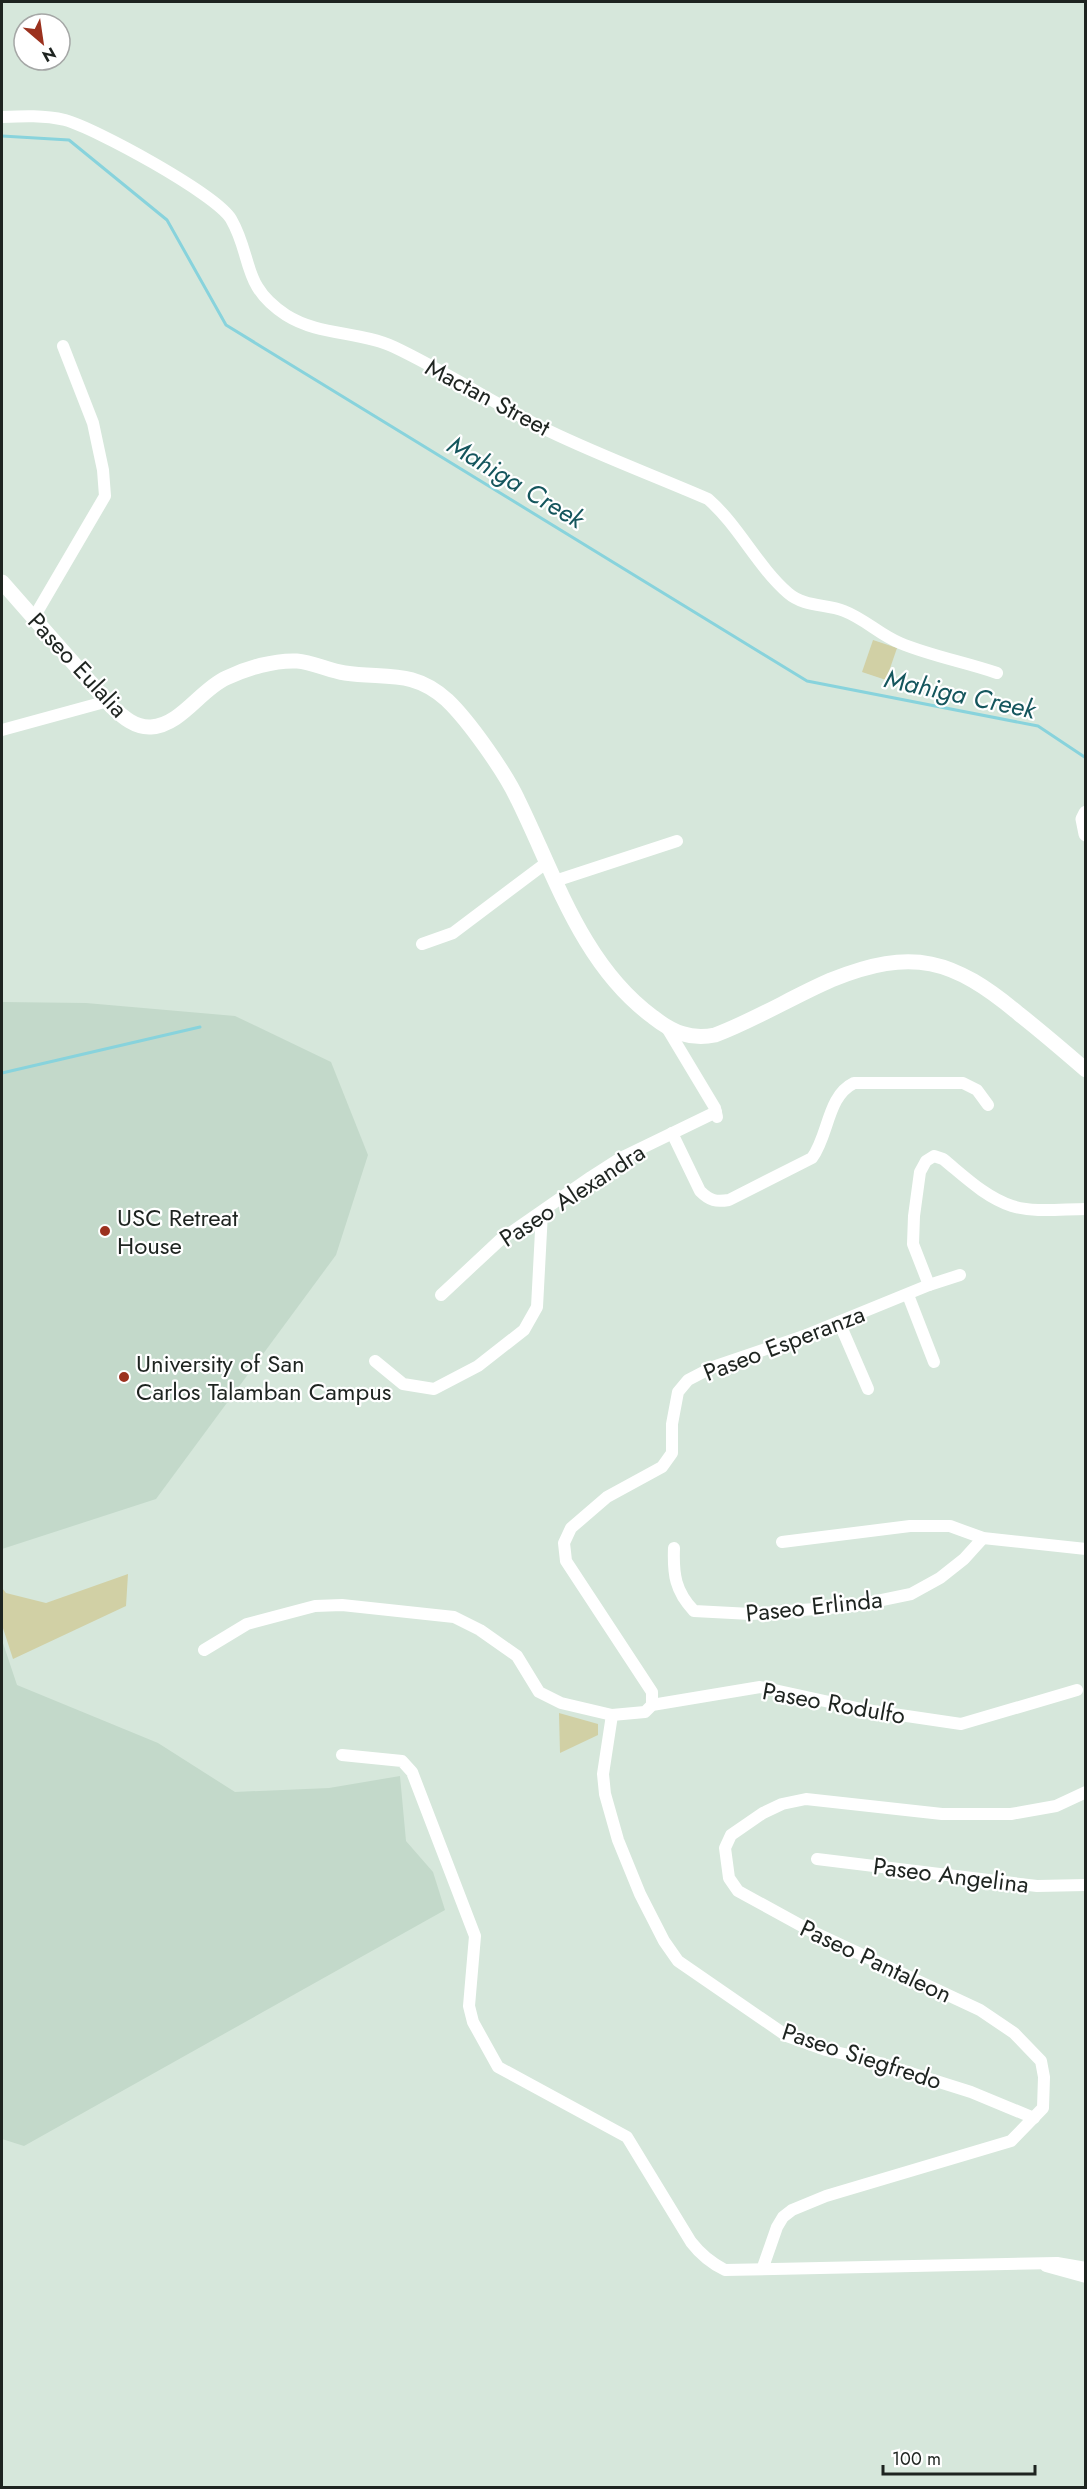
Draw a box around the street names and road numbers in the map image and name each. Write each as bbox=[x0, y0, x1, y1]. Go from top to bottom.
street label: Mactan Street bbox=[419, 349, 557, 445]
street label: Paseo Eulalia bbox=[20, 605, 136, 725]
street label: Paseo Alexandra bbox=[492, 1135, 652, 1255]
street label: Paseo Esperanza bbox=[698, 1296, 870, 1390]
street label: Paseo Erlinda bbox=[744, 1581, 884, 1631]
street label: Paseo Rodulfo bbox=[760, 1673, 908, 1733]
street label: Paseo Angelina bbox=[871, 1848, 1031, 1902]
street label: Paseo Pantaleon bbox=[794, 1911, 958, 2011]
street label: Paseo Siegfredo bbox=[778, 2014, 946, 2098]

